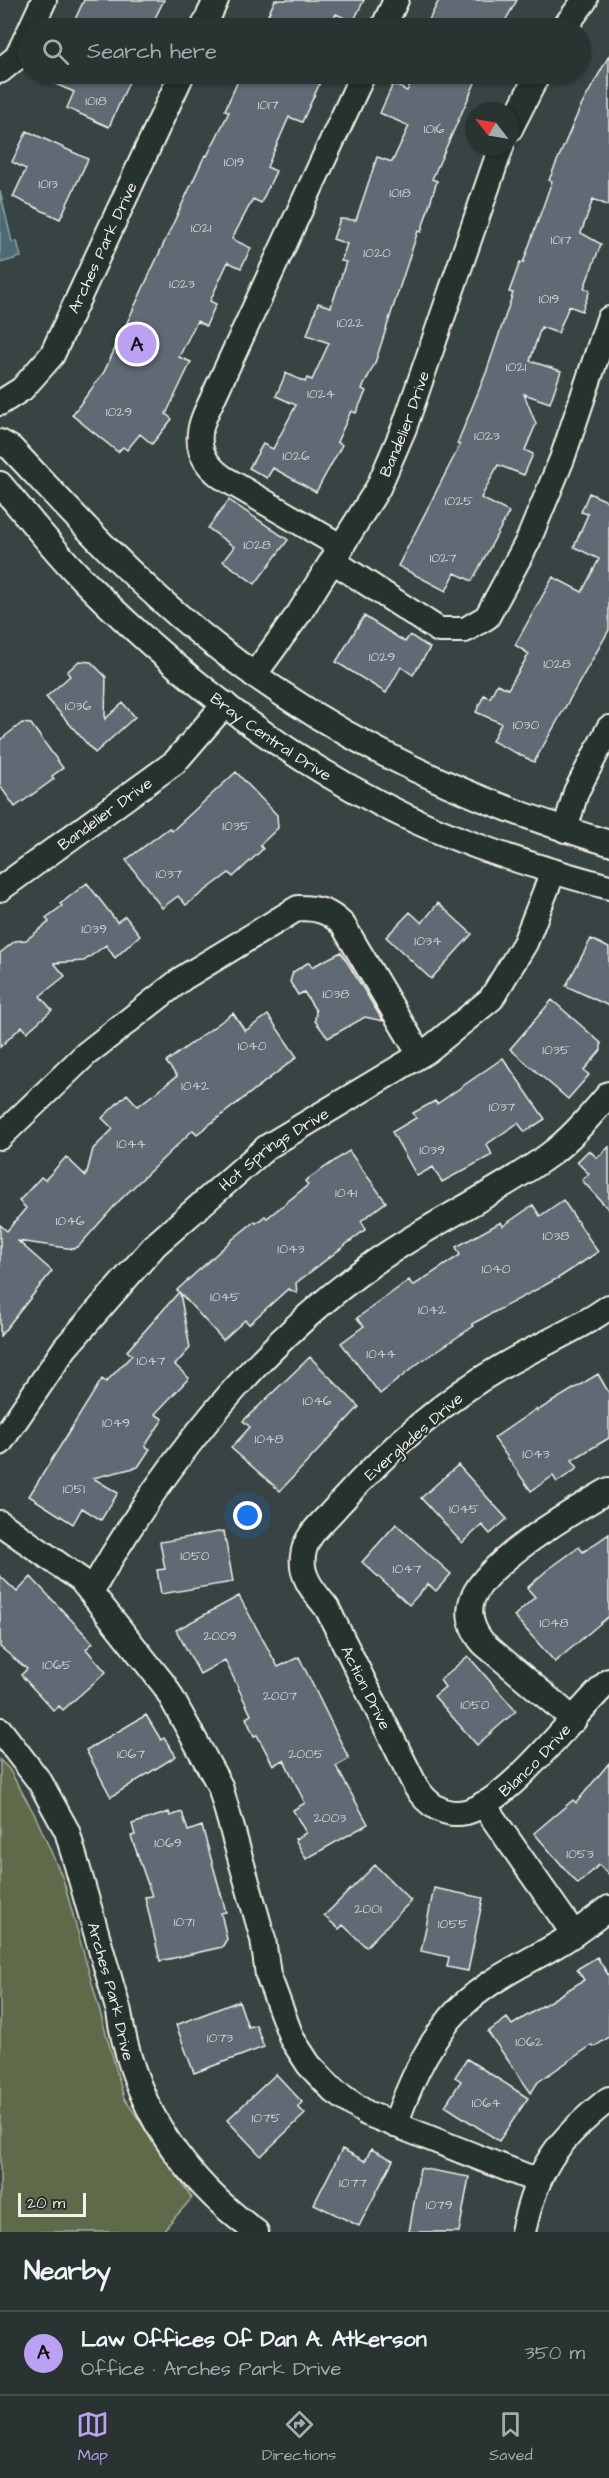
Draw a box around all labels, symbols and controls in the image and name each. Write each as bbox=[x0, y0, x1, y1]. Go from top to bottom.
search box bbox=[18, 18, 591, 84]
icon: search bbox=[39, 35, 72, 68]
text: Search here bbox=[87, 36, 217, 67]
house number: 1018 bbox=[85, 91, 107, 111]
house number: 1017 bbox=[257, 95, 279, 115]
north arrow bbox=[465, 102, 519, 156]
house number: 1016 bbox=[423, 119, 445, 139]
house number: 1019 bbox=[224, 152, 244, 172]
house number: 1013 bbox=[38, 174, 58, 194]
street label: Arches Park Drive bbox=[63, 178, 143, 317]
house number: 1018 bbox=[389, 183, 411, 203]
house number: 1021 bbox=[191, 218, 211, 238]
house number: 1017 bbox=[550, 230, 572, 250]
house number: 1020 bbox=[363, 243, 391, 263]
house number: 1023 bbox=[169, 274, 195, 294]
house number: 1019 bbox=[539, 289, 559, 309]
house number: 1022 bbox=[337, 313, 363, 333]
pin: A bbox=[118, 322, 156, 366]
house number: 1021 bbox=[506, 357, 526, 377]
street label: Bandelier Drive bbox=[374, 368, 435, 480]
house number: 1024 bbox=[307, 384, 336, 404]
house number: 1029 bbox=[106, 402, 132, 422]
house number: 1023 bbox=[474, 426, 500, 446]
house number: 1026 bbox=[282, 446, 310, 466]
house number: 1025 bbox=[445, 491, 473, 511]
house number: 1028 bbox=[243, 535, 271, 555]
house number: 1027 bbox=[429, 548, 457, 568]
house number: 1029 bbox=[369, 647, 395, 667]
house number: 1028 bbox=[543, 654, 571, 674]
street label: Bray Central Drive bbox=[205, 688, 336, 786]
house number: 1036 bbox=[65, 696, 91, 716]
house number: 1030 bbox=[513, 715, 539, 735]
street label: Bandelier Drive bbox=[53, 772, 157, 856]
house number: 1035 bbox=[222, 816, 250, 836]
house number: 1037 bbox=[156, 864, 183, 884]
house number: 1039 bbox=[81, 919, 107, 939]
house number: 1034 bbox=[414, 931, 442, 951]
house number: 1038 bbox=[323, 984, 349, 1004]
house number: 1040 bbox=[238, 1036, 267, 1056]
house number: 1035 bbox=[542, 1040, 570, 1060]
house number: 1042 bbox=[181, 1076, 209, 1096]
house number: 1037 bbox=[489, 1097, 516, 1117]
street label: Hot Springs Drive bbox=[214, 1102, 333, 1196]
house number: 1044 bbox=[116, 1134, 146, 1154]
house number: 1039 bbox=[419, 1140, 445, 1160]
house number: 1041 bbox=[335, 1183, 357, 1203]
house number: 1046 bbox=[56, 1211, 85, 1231]
house number: 1038 bbox=[543, 1226, 569, 1246]
house number: 1043 bbox=[277, 1239, 305, 1259]
house number: 1040 bbox=[482, 1259, 511, 1279]
house number: 1045 bbox=[210, 1287, 240, 1307]
house number: 1042 bbox=[418, 1300, 446, 1320]
house number: 1044 bbox=[366, 1344, 396, 1364]
house number: 1047 bbox=[137, 1351, 166, 1371]
street label: Everglades Drive bbox=[360, 1388, 469, 1486]
house number: 1046 bbox=[303, 1391, 332, 1411]
house number: 1049 bbox=[102, 1413, 130, 1433]
house number: 1048 bbox=[254, 1429, 284, 1449]
house number: 1043 bbox=[522, 1444, 550, 1464]
house number: 1051 bbox=[63, 1479, 85, 1499]
house number: 1045 bbox=[449, 1499, 479, 1519]
your location bbox=[233, 1501, 262, 1530]
house number: 1050 bbox=[180, 1546, 210, 1566]
house number: 1047 bbox=[393, 1559, 422, 1579]
house number: 1048 bbox=[539, 1613, 569, 1633]
house number: 2009 bbox=[203, 1626, 237, 1646]
street label: Action Drive bbox=[335, 1642, 396, 1734]
house number: 1065 bbox=[42, 1655, 72, 1675]
house number: 2007 bbox=[263, 1686, 298, 1706]
house number: 1050 bbox=[460, 1695, 490, 1715]
street label: Blanco Drive bbox=[494, 1719, 576, 1802]
house number: 1067 bbox=[117, 1744, 145, 1764]
house number: 2005 bbox=[288, 1744, 324, 1764]
house number: 2003 bbox=[314, 1808, 346, 1828]
house number: 1069 bbox=[154, 1833, 182, 1853]
house number: 1053 bbox=[566, 1844, 594, 1864]
house number: 2001 bbox=[354, 1899, 382, 1919]
house number: 1071 bbox=[173, 1912, 195, 1932]
house number: 1055 bbox=[438, 1914, 468, 1934]
street label: Arches Park Drive bbox=[82, 1920, 140, 2064]
house number: 1073 bbox=[207, 2028, 233, 2048]
house number: 1062 bbox=[515, 2032, 543, 2052]
house number: 1064 bbox=[472, 2093, 501, 2113]
house number: 1075 bbox=[251, 2108, 281, 2128]
house number: 1077 bbox=[339, 2173, 367, 2193]
scale bar bbox=[18, 2190, 86, 2218]
text: 20 m bbox=[27, 2192, 65, 2214]
house number: 1079 bbox=[425, 2195, 453, 2215]
text: Nearby bbox=[24, 2253, 111, 2289]
text: Law Offices Of Dan A. Atkerson bbox=[81, 2324, 427, 2355]
text: A bbox=[37, 2339, 50, 2367]
text: 350 m bbox=[524, 2339, 585, 2367]
text: Office · Arches Park Drive bbox=[81, 2355, 341, 2383]
tab: Map bbox=[76, 2408, 109, 2466]
tab: Directions bbox=[262, 2408, 336, 2466]
tab: Saved bbox=[489, 2408, 533, 2466]

